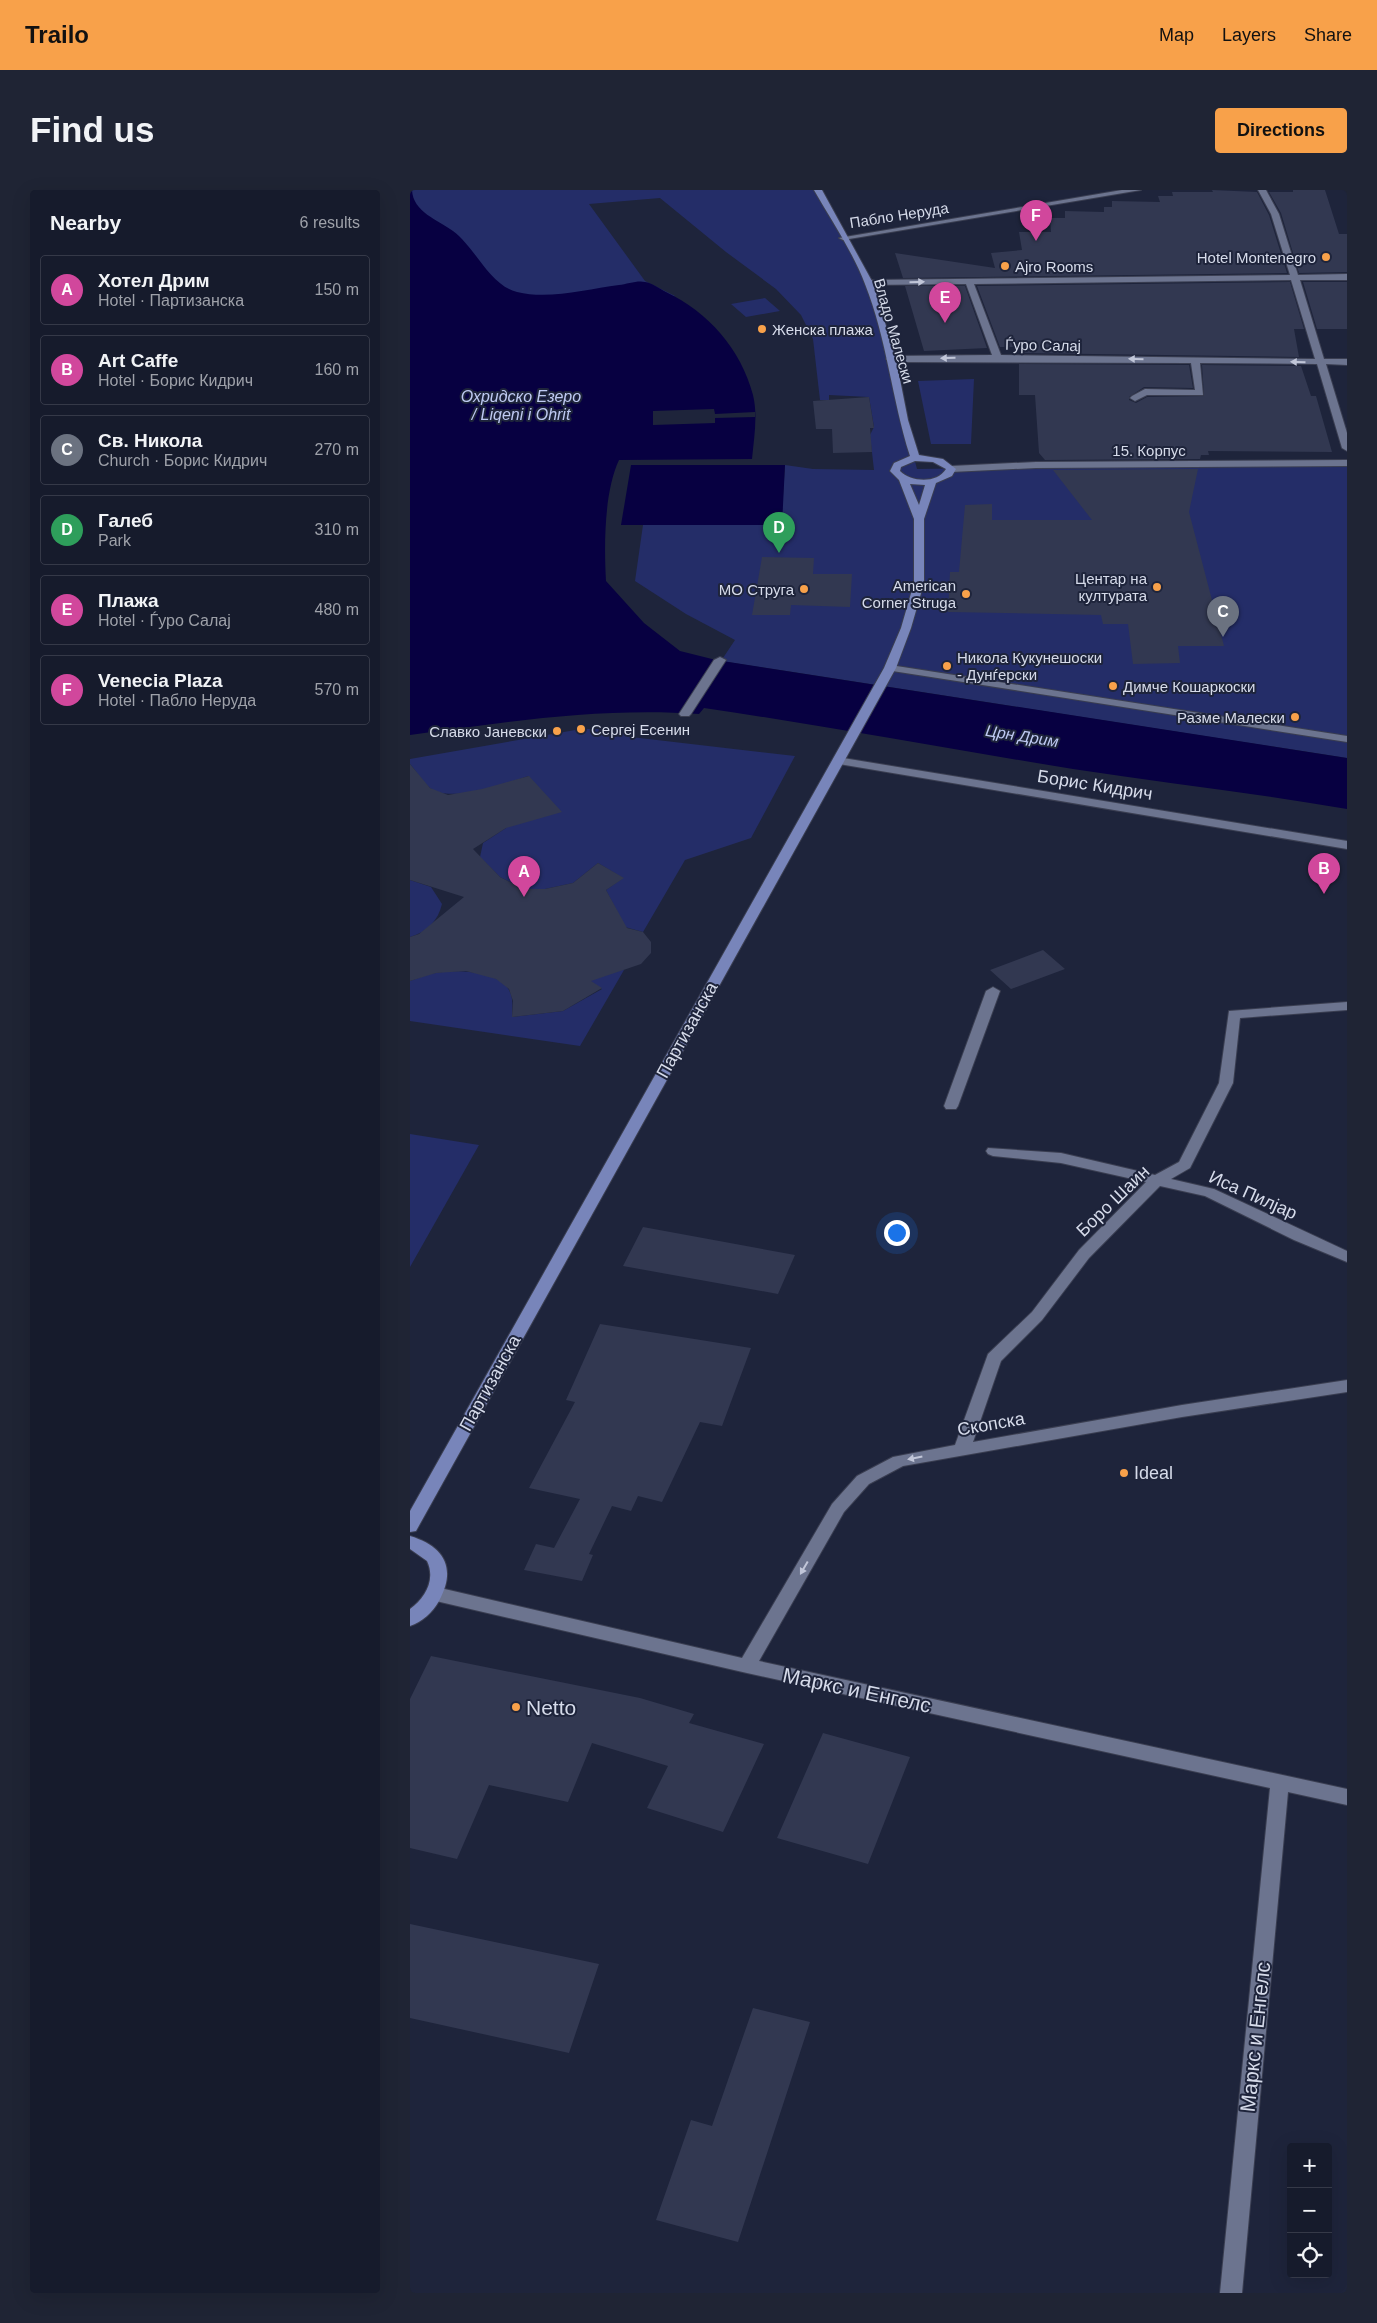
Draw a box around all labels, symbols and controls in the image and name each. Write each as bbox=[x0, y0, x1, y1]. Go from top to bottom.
text: Trailo bbox=[25, 21, 89, 48]
text: Map bbox=[1159, 25, 1194, 45]
text: Layers bbox=[1222, 25, 1276, 45]
text: Share bbox=[1304, 25, 1352, 45]
button: Directions bbox=[1215, 108, 1347, 153]
text: Find us bbox=[30, 110, 154, 149]
street label: Пабло Неруда bbox=[848, 199, 950, 231]
pin: F bbox=[1020, 200, 1052, 241]
text: Nearby bbox=[50, 211, 121, 234]
text: 6 results bbox=[300, 214, 360, 231]
place label: Hotel Montenegro bbox=[1197, 249, 1316, 266]
marker: Hotel Montenegro bbox=[1320, 251, 1332, 263]
place label: Ajro Rooms bbox=[1015, 258, 1093, 275]
marker: Ajro Rooms bbox=[999, 260, 1011, 272]
text: Хотел Дрим bbox=[98, 270, 210, 291]
street label: Владо Малески bbox=[871, 276, 917, 386]
one-way arrow bbox=[910, 278, 926, 286]
text: A bbox=[61, 281, 73, 298]
text: 150 m bbox=[315, 281, 359, 298]
pin: E bbox=[929, 282, 961, 323]
text: Hotel · Партизанска bbox=[98, 292, 244, 309]
place label: Женска плажа bbox=[772, 321, 873, 338]
marker: Женска плажа bbox=[756, 323, 768, 335]
street label: Ѓуро Салај bbox=[1005, 336, 1081, 354]
text: Art Caffe bbox=[98, 350, 178, 371]
one-way arrow bbox=[940, 355, 956, 363]
one-way arrow bbox=[1128, 355, 1144, 363]
one-way arrow bbox=[1290, 358, 1306, 366]
text: B bbox=[61, 361, 73, 378]
text: 160 m bbox=[315, 361, 359, 378]
text: Hotel · Борис Кидрич bbox=[98, 372, 253, 389]
water label: Охридско Езеро / Liqeni i Ohrit bbox=[461, 388, 581, 423]
text: Св. Никола bbox=[98, 430, 202, 451]
text: C bbox=[61, 441, 73, 458]
text: 270 m bbox=[315, 441, 359, 458]
street label: 15. Корпус bbox=[1112, 442, 1186, 459]
text: Church · Борис Кидрич bbox=[98, 452, 267, 469]
text: Галеб bbox=[98, 510, 153, 531]
pin: D bbox=[763, 512, 795, 553]
text: D bbox=[61, 521, 73, 538]
text: 310 m bbox=[315, 521, 359, 538]
text: Park bbox=[98, 532, 131, 549]
place label: Центар на културата bbox=[1075, 570, 1148, 604]
place label: American Corner Struga bbox=[862, 577, 957, 611]
place label: МО Струга bbox=[719, 581, 795, 598]
marker: Центар на културата bbox=[1151, 581, 1163, 593]
marker: МО Струга bbox=[798, 583, 810, 595]
marker: American Corner Struga bbox=[960, 588, 972, 600]
text: Плажа bbox=[98, 590, 159, 611]
pin: C bbox=[1207, 596, 1239, 637]
text: E bbox=[62, 601, 72, 618]
text: 480 m bbox=[315, 601, 359, 618]
text: Hotel · Ѓуро Салај bbox=[98, 612, 231, 629]
place label: Никола Кукунешоски - Дунѓерски bbox=[957, 649, 1102, 683]
marker: Никола Кукунешоски - Дунѓерски bbox=[941, 660, 953, 672]
text: Venecia Plaza bbox=[98, 670, 223, 691]
place label: Димче Кошаркоски bbox=[1123, 678, 1256, 695]
marker: Димче Кошаркоски bbox=[1107, 680, 1119, 692]
text: F bbox=[62, 681, 72, 698]
text: 570 m bbox=[315, 681, 359, 698]
text: Hotel · Пабло Неруда bbox=[98, 692, 256, 709]
place label: Разме Малески bbox=[1177, 709, 1285, 726]
marker: Разме Малески bbox=[1289, 711, 1301, 723]
place label: Сергеј Есенин bbox=[591, 721, 690, 738]
water label: Црн Дрим bbox=[984, 722, 1060, 750]
place label: Славко Јаневски bbox=[429, 723, 547, 740]
marker: Сергеј Есенин bbox=[575, 723, 587, 735]
marker: Славко Јаневски bbox=[551, 725, 563, 737]
street label: Борис Кидрич bbox=[1036, 766, 1154, 804]
pin: B bbox=[1308, 853, 1340, 894]
pin: A bbox=[508, 856, 540, 897]
street label: Партизанска bbox=[652, 978, 722, 1081]
street label: Боро Шаин bbox=[1072, 1161, 1154, 1241]
street label: Иса Пилјар bbox=[1206, 1167, 1300, 1223]
your location bbox=[884, 1220, 910, 1246]
street label: Партизанска bbox=[455, 1331, 525, 1434]
street label: Скопска bbox=[956, 1408, 1027, 1440]
one-way arrow bbox=[906, 1455, 922, 1463]
place label: Ideal bbox=[1134, 1463, 1173, 1483]
marker: Ideal bbox=[1118, 1467, 1130, 1479]
one-way arrow bbox=[799, 1561, 808, 1574]
street label: Маркс и Енгелс bbox=[781, 1663, 933, 1717]
place label: Netto bbox=[526, 1696, 576, 1719]
marker: Netto bbox=[510, 1701, 522, 1713]
street label: Маркс и Енгелс bbox=[1236, 1961, 1274, 2113]
map controls bbox=[1287, 2143, 1332, 2278]
button: + bbox=[1287, 2143, 1332, 2188]
button: − bbox=[1287, 2188, 1332, 2233]
button: locate bbox=[1287, 2233, 1332, 2278]

